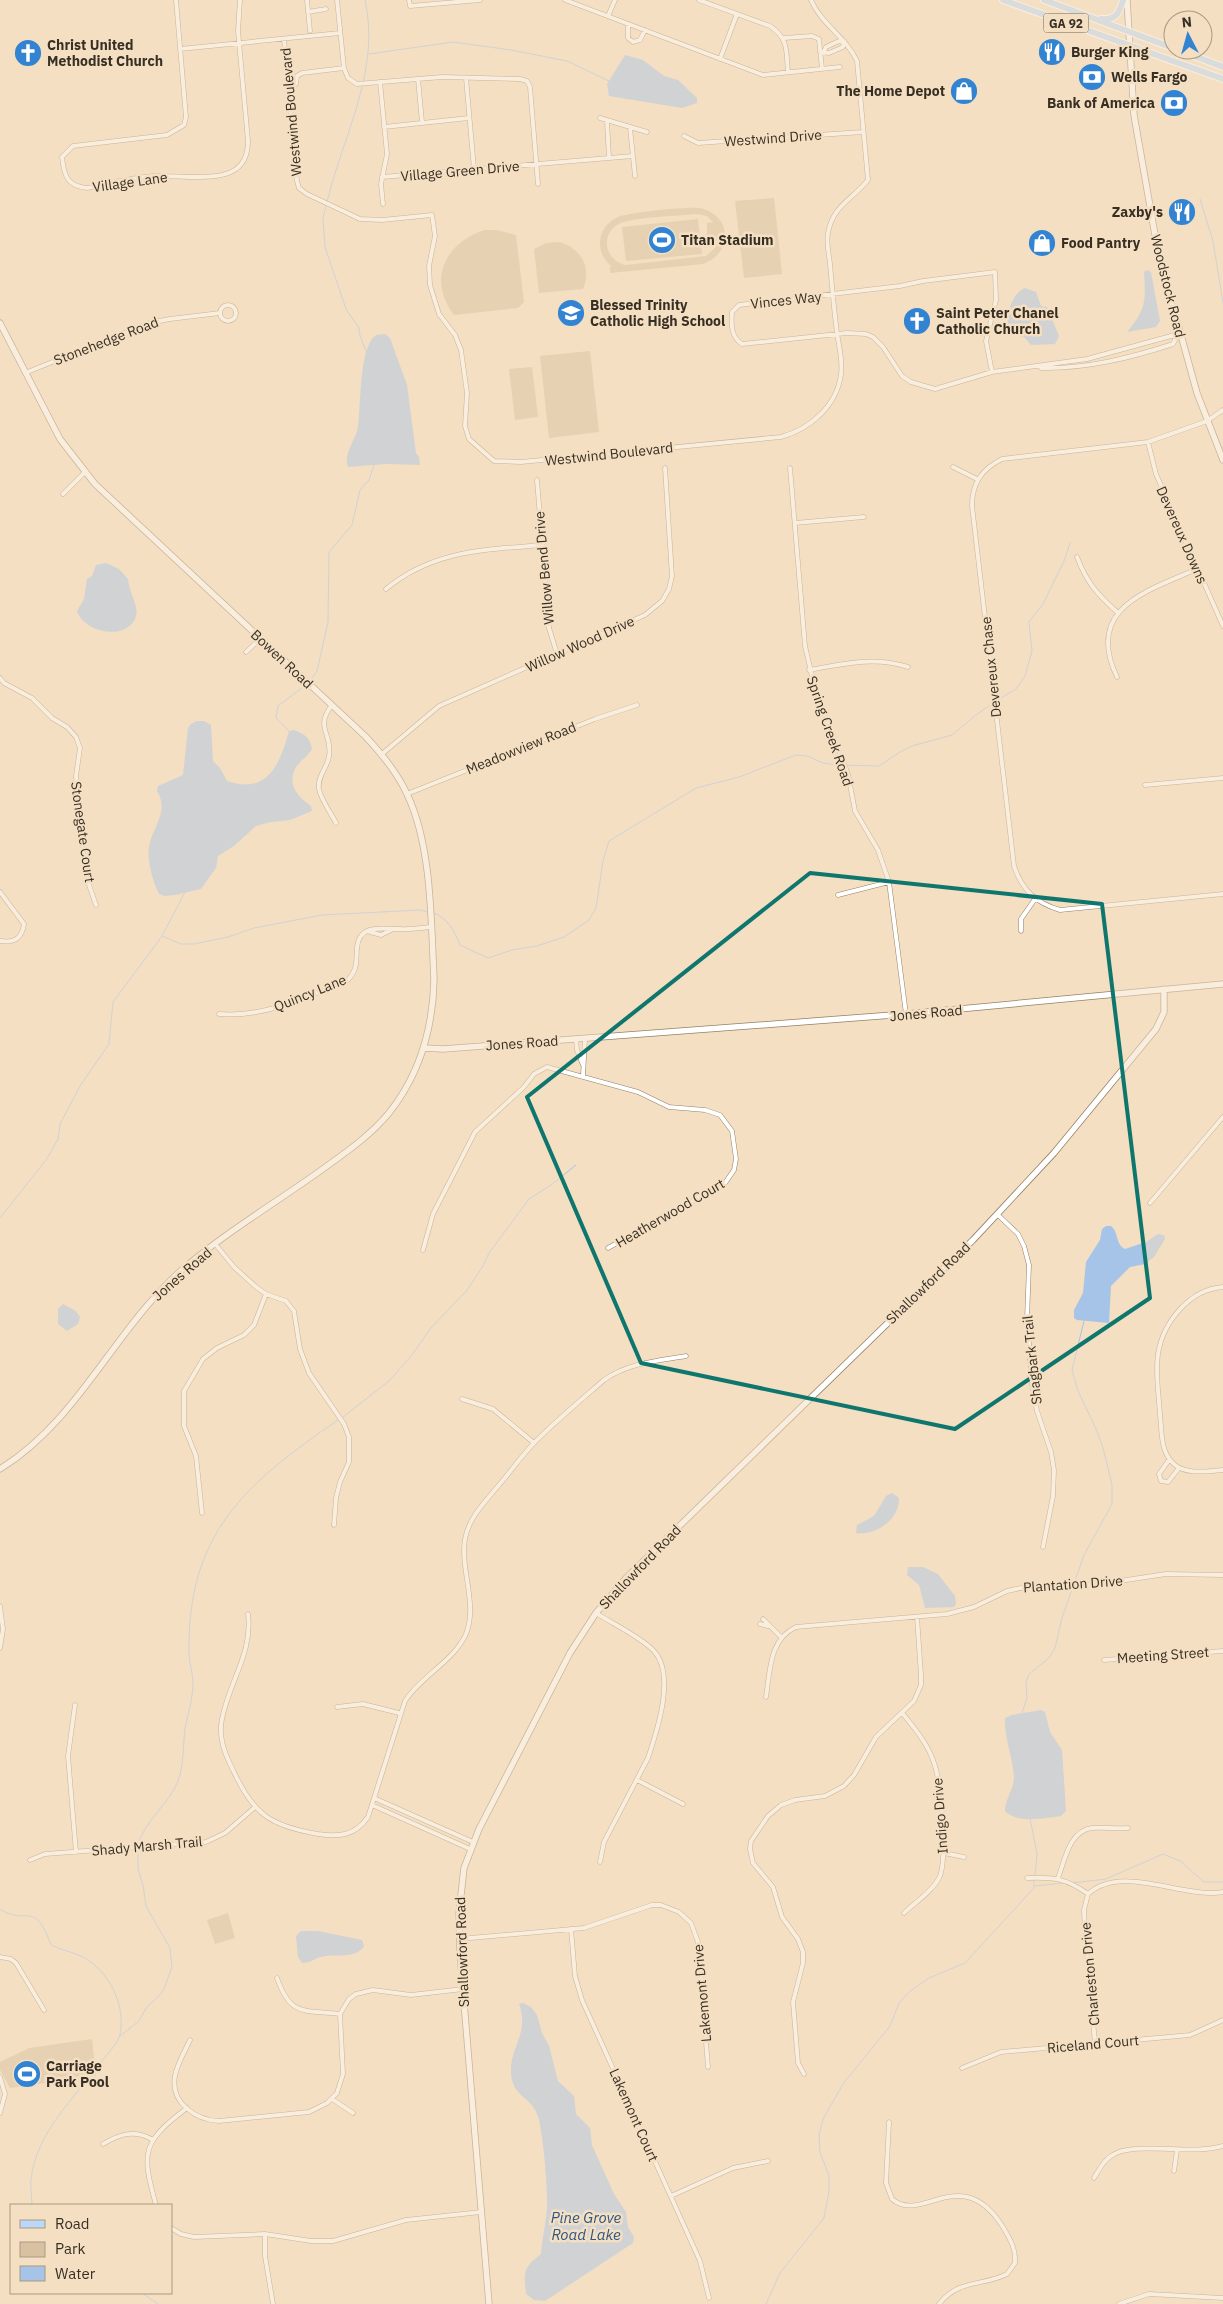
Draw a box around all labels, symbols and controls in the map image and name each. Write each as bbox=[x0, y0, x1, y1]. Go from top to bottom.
north arrow bbox=[1163, 10, 1213, 60]
road number: GA 92 bbox=[1044, 13, 1088, 32]
text: N bbox=[1181, 13, 1193, 32]
place label: Christ United Methodist Church bbox=[47, 36, 163, 70]
restaurant icon: Burger King bbox=[1037, 37, 1067, 67]
church icon: Christ United Methodist Church bbox=[13, 38, 43, 68]
place label: Burger King bbox=[1071, 43, 1149, 61]
street label: Westwind Boulevard bbox=[276, 47, 306, 177]
bank icon: Wells Fargo bbox=[1077, 62, 1107, 92]
place label: Wells Fargo bbox=[1111, 68, 1188, 86]
shop icon: The Home Depot bbox=[949, 76, 979, 106]
place label: The Home Depot bbox=[836, 82, 945, 100]
bank icon: Bank of America bbox=[1159, 88, 1189, 118]
place label: Bank of America bbox=[1047, 94, 1155, 112]
street label: Westwind Drive bbox=[724, 126, 823, 150]
street label: Village Green Drive bbox=[400, 157, 521, 185]
street label: Village Lane bbox=[91, 168, 169, 196]
restaurant icon: Zaxby's bbox=[1167, 197, 1197, 227]
place label: Zaxby's bbox=[1112, 203, 1163, 221]
sports icon: Titan Stadium bbox=[647, 225, 677, 255]
shop icon: Food Pantry bbox=[1027, 228, 1057, 258]
place label: Titan Stadium bbox=[681, 231, 774, 249]
street label: Woodstock Road bbox=[1147, 233, 1189, 339]
place label: Food Pantry bbox=[1061, 234, 1141, 252]
street label: Vinces Way bbox=[750, 287, 822, 313]
place label: Blessed Trinity Catholic High School bbox=[590, 296, 725, 330]
school or university icon: Blessed Trinity Catholic High School bbox=[556, 298, 586, 328]
place label: Saint Peter Chanel Catholic Church bbox=[936, 304, 1059, 338]
church icon: Saint Peter Chanel Catholic Church bbox=[902, 306, 932, 336]
street label: Stonehedge Road bbox=[51, 313, 161, 369]
street label: Westwind Boulevard bbox=[544, 438, 674, 470]
street label: Devereux Downs bbox=[1152, 483, 1212, 587]
street label: Willow Bend Drive bbox=[530, 510, 558, 626]
street label: Willow Wood Drive bbox=[523, 612, 637, 676]
street label: Devereux Chase bbox=[977, 615, 1005, 718]
street label: Bowen Road bbox=[247, 626, 317, 692]
street label: Spring Creek Road bbox=[803, 673, 857, 789]
street label: Meadowview Road bbox=[463, 718, 579, 778]
street label: Stonegate Court bbox=[67, 780, 99, 884]
street label: Quincy Lane bbox=[271, 970, 349, 1016]
street label: Jones Road bbox=[889, 1001, 963, 1025]
street label: Jones Road bbox=[485, 1031, 559, 1055]
street label: Heatherwood Court bbox=[612, 1174, 728, 1252]
street label: Shallowford Road bbox=[882, 1238, 974, 1328]
street label: Jones Road bbox=[149, 1243, 215, 1305]
street label: Shagbark Trail bbox=[1018, 1314, 1046, 1406]
street label: Shallowford Road bbox=[595, 1521, 685, 1613]
street label: Plantation Drive bbox=[1022, 1572, 1124, 1596]
street label: Meeting Street bbox=[1116, 1643, 1210, 1667]
street label: Indigo Drive bbox=[928, 1777, 952, 1855]
street label: Shady Marsh Trail bbox=[91, 1832, 203, 1860]
street label: Shallowford Road bbox=[451, 1896, 473, 2008]
street label: Charleston Drive bbox=[1076, 1921, 1103, 2027]
street label: Lakemont Drive bbox=[689, 1943, 715, 2043]
street label: Riceland Court bbox=[1046, 2031, 1140, 2057]
place label: Carriage Park Pool bbox=[46, 2057, 109, 2091]
sports icon: Carriage Park Pool bbox=[12, 2059, 42, 2089]
street label: Lakemont Court bbox=[605, 2066, 663, 2164]
legend bbox=[10, 2204, 172, 2294]
water label: Pine Grove Road Lake bbox=[551, 2208, 622, 2244]
text: Road bbox=[55, 2214, 90, 2233]
text: Park bbox=[55, 2239, 85, 2258]
text: Water bbox=[55, 2264, 96, 2283]

